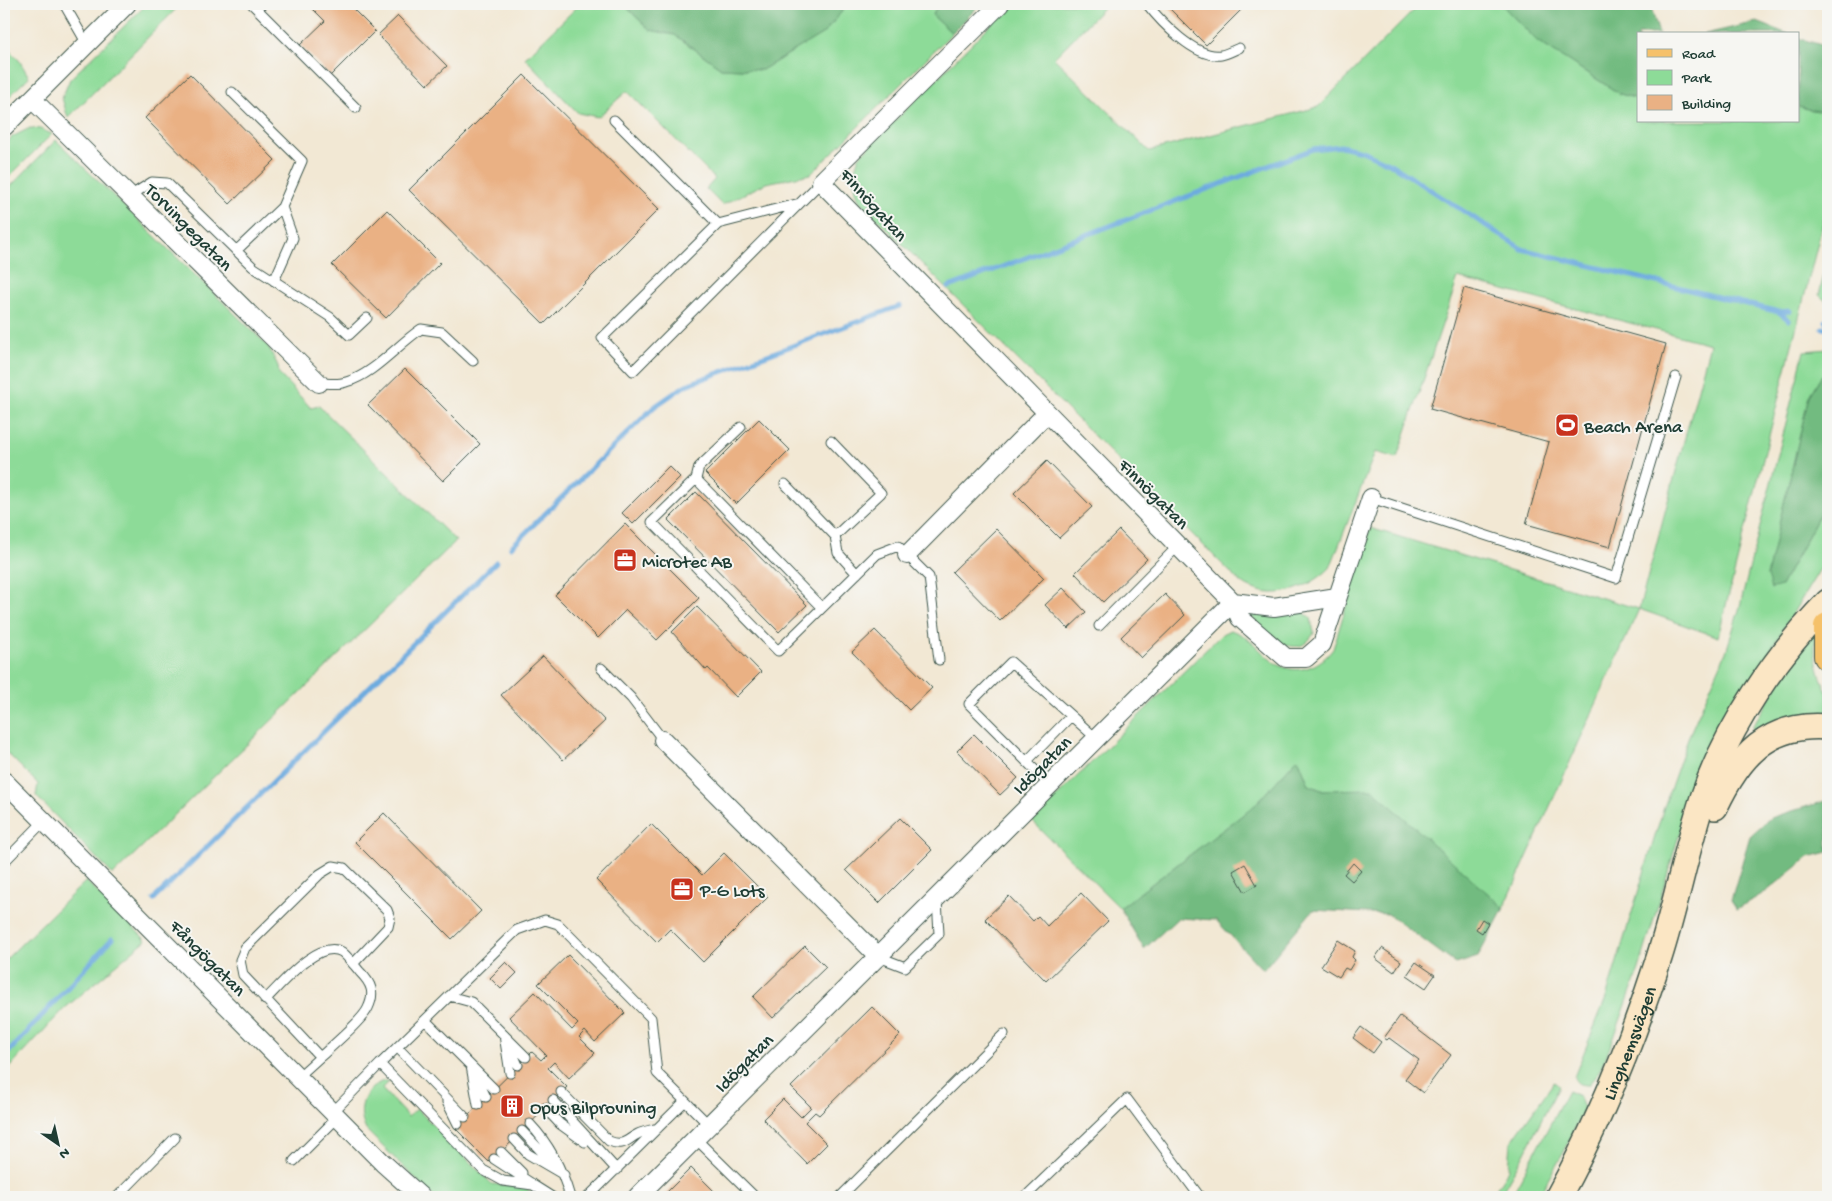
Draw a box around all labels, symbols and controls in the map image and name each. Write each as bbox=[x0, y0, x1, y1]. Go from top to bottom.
legend bbox=[1637, 32, 1800, 122]
text: Road bbox=[1682, 46, 1716, 64]
text: Park bbox=[1681, 70, 1712, 88]
text: Building bbox=[1681, 96, 1731, 114]
street label: Finnögatan bbox=[833, 164, 911, 248]
street label: Torvingegatan bbox=[138, 179, 236, 277]
sports icon: Beach Arena bbox=[1554, 412, 1580, 438]
place label: Beach Arena bbox=[1583, 417, 1684, 440]
street label: Finnögatan bbox=[1112, 455, 1193, 536]
office icon: Microtec AB bbox=[612, 547, 638, 573]
place label: Microtec AB bbox=[642, 552, 733, 575]
street label: Idögatan bbox=[1009, 732, 1078, 801]
office icon: P-G Lots bbox=[669, 876, 695, 902]
place label: P-G Lots bbox=[699, 881, 766, 904]
street label: Fångögatan bbox=[163, 916, 250, 1002]
street label: Linghemsvägen bbox=[1599, 984, 1664, 1104]
street label: Idögatan bbox=[711, 1030, 780, 1099]
building icon: Opus Bilprovning bbox=[499, 1093, 525, 1119]
place label: Opus Bilprovning bbox=[530, 1098, 657, 1121]
north arrow bbox=[32, 1118, 82, 1168]
text: N bbox=[55, 1143, 72, 1162]

